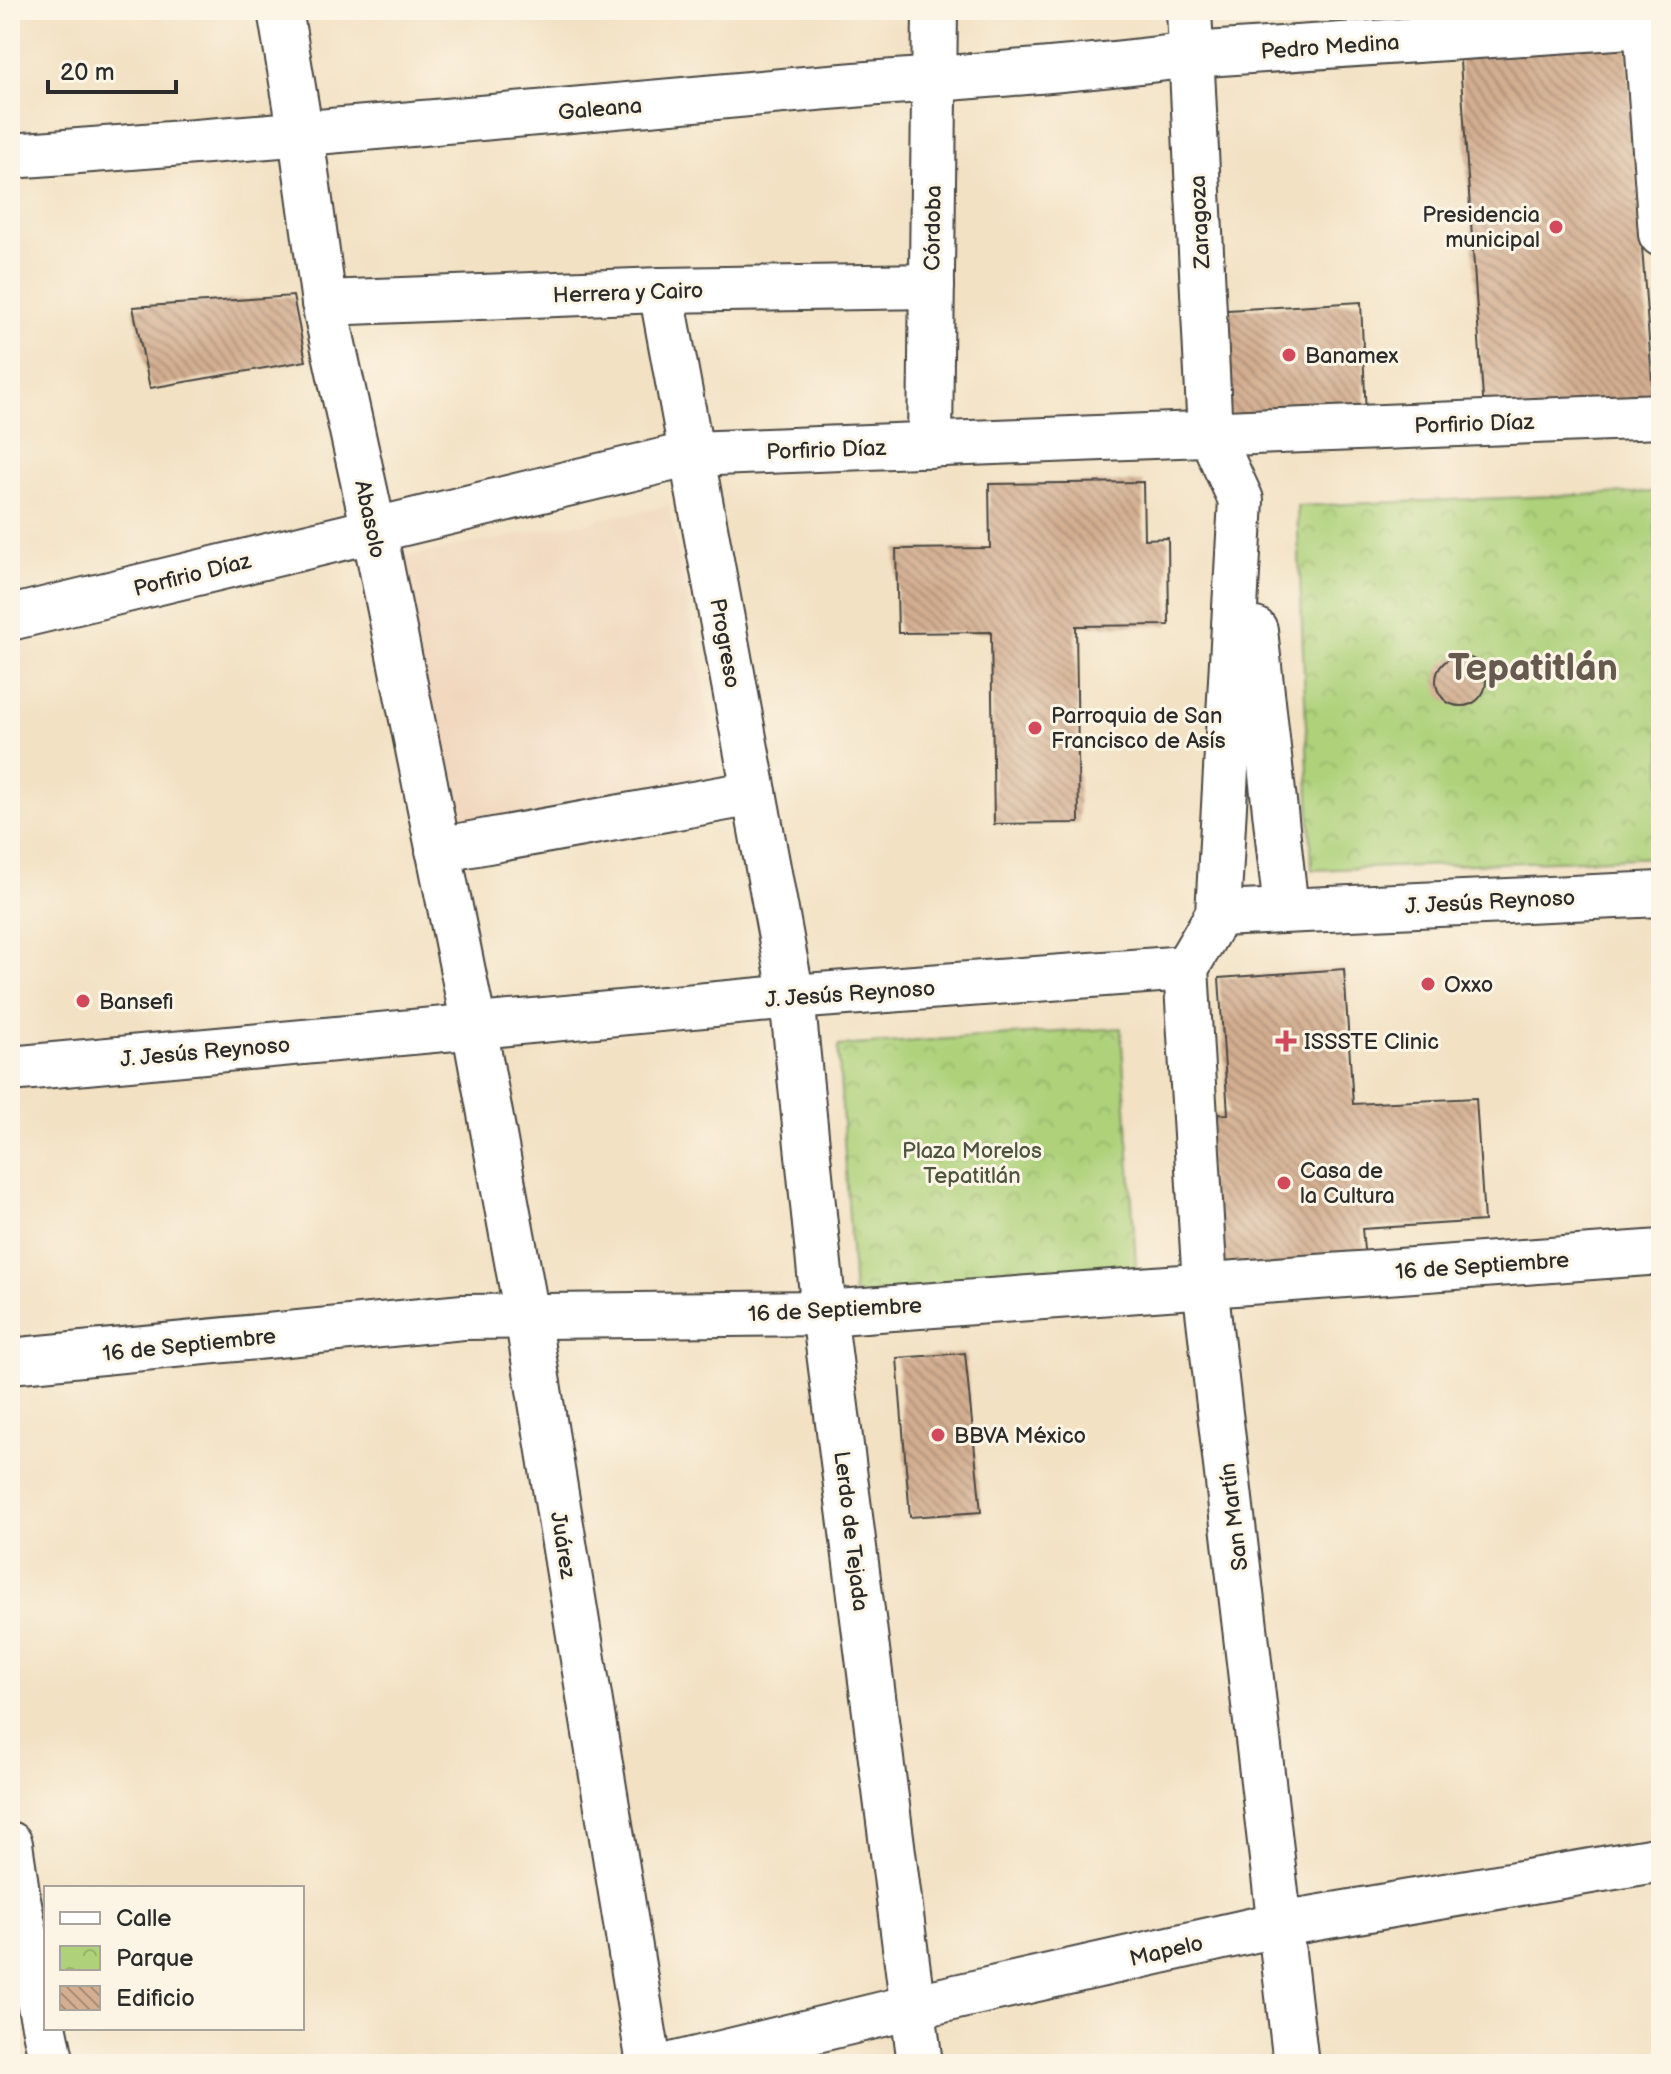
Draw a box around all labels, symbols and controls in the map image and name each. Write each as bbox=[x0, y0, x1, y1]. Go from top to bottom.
street label: Pedro Medina bbox=[1260, 29, 1400, 66]
scale bar bbox=[48, 44, 176, 94]
text: 20 m bbox=[60, 58, 115, 87]
street label: Galeana bbox=[557, 92, 643, 127]
street label: Zaragoza bbox=[1185, 174, 1216, 270]
street label: Córdoba bbox=[919, 185, 948, 271]
place label: Presidencia municipal bbox=[1422, 202, 1540, 254]
marker: Presidencia municipal bbox=[1547, 218, 1565, 236]
street label: Herrera y Cairo bbox=[552, 277, 704, 310]
place label: Banamex bbox=[1305, 343, 1399, 370]
marker: Banamex bbox=[1280, 346, 1298, 364]
street label: Porfirio Díaz bbox=[1414, 409, 1535, 440]
street label: Porfirio Díaz bbox=[766, 435, 887, 466]
street label: Abasolo bbox=[348, 478, 391, 561]
street label: Porfirio Díaz bbox=[131, 548, 254, 603]
street label: Progreso bbox=[703, 596, 746, 690]
district label: Tepatitlán bbox=[1448, 646, 1618, 691]
place label: Parroquia de San Francisco de Asís bbox=[1051, 703, 1226, 755]
marker: Parroquia de San Francisco de Asís bbox=[1026, 719, 1044, 737]
street label: J. Jesús Reynoso bbox=[1404, 885, 1576, 920]
place label: Oxxo bbox=[1444, 972, 1493, 999]
street label: J. Jesús Reynoso bbox=[764, 975, 936, 1014]
marker: Oxxo bbox=[1419, 975, 1437, 993]
place label: Bansefi bbox=[99, 989, 174, 1016]
marker: Bansefi bbox=[74, 992, 92, 1010]
place label: ISSSTE Clinic bbox=[1304, 1029, 1439, 1056]
marker: ISSSTE Clinic bbox=[1275, 1030, 1297, 1052]
street label: J. Jesús Reynoso bbox=[119, 1032, 291, 1073]
park label: Plaza Morelos Tepatitlán bbox=[902, 1138, 1042, 1190]
place label: Casa de la Cultura bbox=[1300, 1158, 1395, 1210]
marker: Casa de la Cultura bbox=[1275, 1174, 1293, 1192]
street label: 16 de Septiembre bbox=[1394, 1247, 1570, 1286]
street label: 16 de Septiembre bbox=[747, 1292, 923, 1329]
street label: 16 de Septiembre bbox=[101, 1323, 277, 1368]
place label: BBVA México bbox=[954, 1423, 1086, 1450]
marker: BBVA México bbox=[929, 1426, 947, 1444]
street label: Lerdo de Tejada bbox=[827, 1450, 874, 1613]
street label: San Martín bbox=[1215, 1462, 1254, 1572]
street label: Juárez bbox=[544, 1510, 581, 1581]
legend bbox=[44, 1886, 304, 2030]
text: Calle bbox=[116, 1904, 171, 1933]
street label: Mapelo bbox=[1127, 1930, 1206, 1973]
text: Parque bbox=[116, 1944, 194, 1973]
text: Edificio bbox=[116, 1984, 195, 2013]

